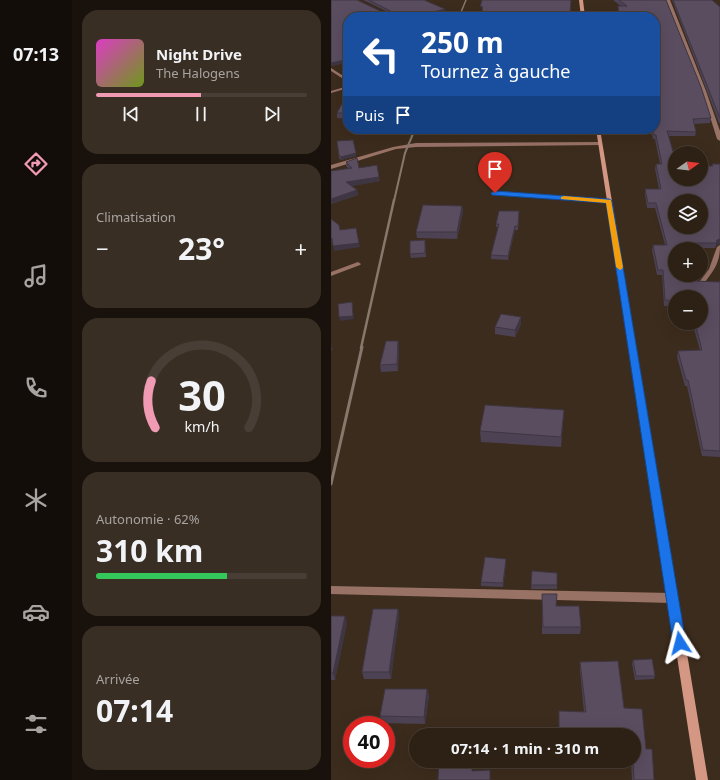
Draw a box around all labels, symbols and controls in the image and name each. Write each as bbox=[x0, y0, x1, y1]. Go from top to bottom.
text: 250 m bbox=[421, 23, 504, 61]
icon: left bbox=[355, 28, 407, 80]
text: 07:13 bbox=[13, 42, 59, 66]
text: Night Drive bbox=[156, 44, 242, 64]
text: Tournez à gauche bbox=[421, 59, 570, 83]
text: The Halogens bbox=[156, 64, 240, 82]
icon: previous bbox=[120, 103, 142, 125]
icon: pause bbox=[190, 103, 212, 125]
icon: next bbox=[261, 103, 283, 125]
icon: arrive bbox=[392, 104, 414, 126]
text: Puis bbox=[355, 105, 384, 125]
north arrow bbox=[668, 146, 708, 186]
map controls bbox=[668, 146, 708, 330]
icon: directions bbox=[22, 150, 50, 178]
pin bbox=[478, 152, 512, 193]
icon: arrive bbox=[484, 158, 506, 180]
button: layers bbox=[668, 194, 708, 234]
text: Climatisation bbox=[96, 208, 176, 226]
text: 23° bbox=[178, 228, 225, 269]
text: − bbox=[96, 233, 109, 263]
text: + bbox=[294, 233, 307, 263]
button: + bbox=[668, 242, 708, 282]
icon: music bbox=[22, 262, 50, 290]
button: − bbox=[668, 290, 708, 330]
text: 30 bbox=[178, 367, 225, 423]
icon: phone bbox=[22, 374, 50, 402]
text: km/h bbox=[184, 417, 219, 436]
icon: climate bbox=[22, 486, 50, 514]
text: Autonomie · 62% bbox=[96, 510, 200, 528]
text: 310 km bbox=[96, 530, 203, 571]
icon: car bbox=[22, 598, 50, 626]
position arrow bbox=[659, 622, 701, 664]
text: Arrivée bbox=[96, 670, 140, 688]
text: 07:14 bbox=[96, 690, 173, 731]
icon: filters bbox=[22, 710, 50, 738]
speed limit sign: 40 bbox=[343, 716, 395, 768]
text: 07:14 · 1 min · 310 m bbox=[451, 738, 599, 758]

